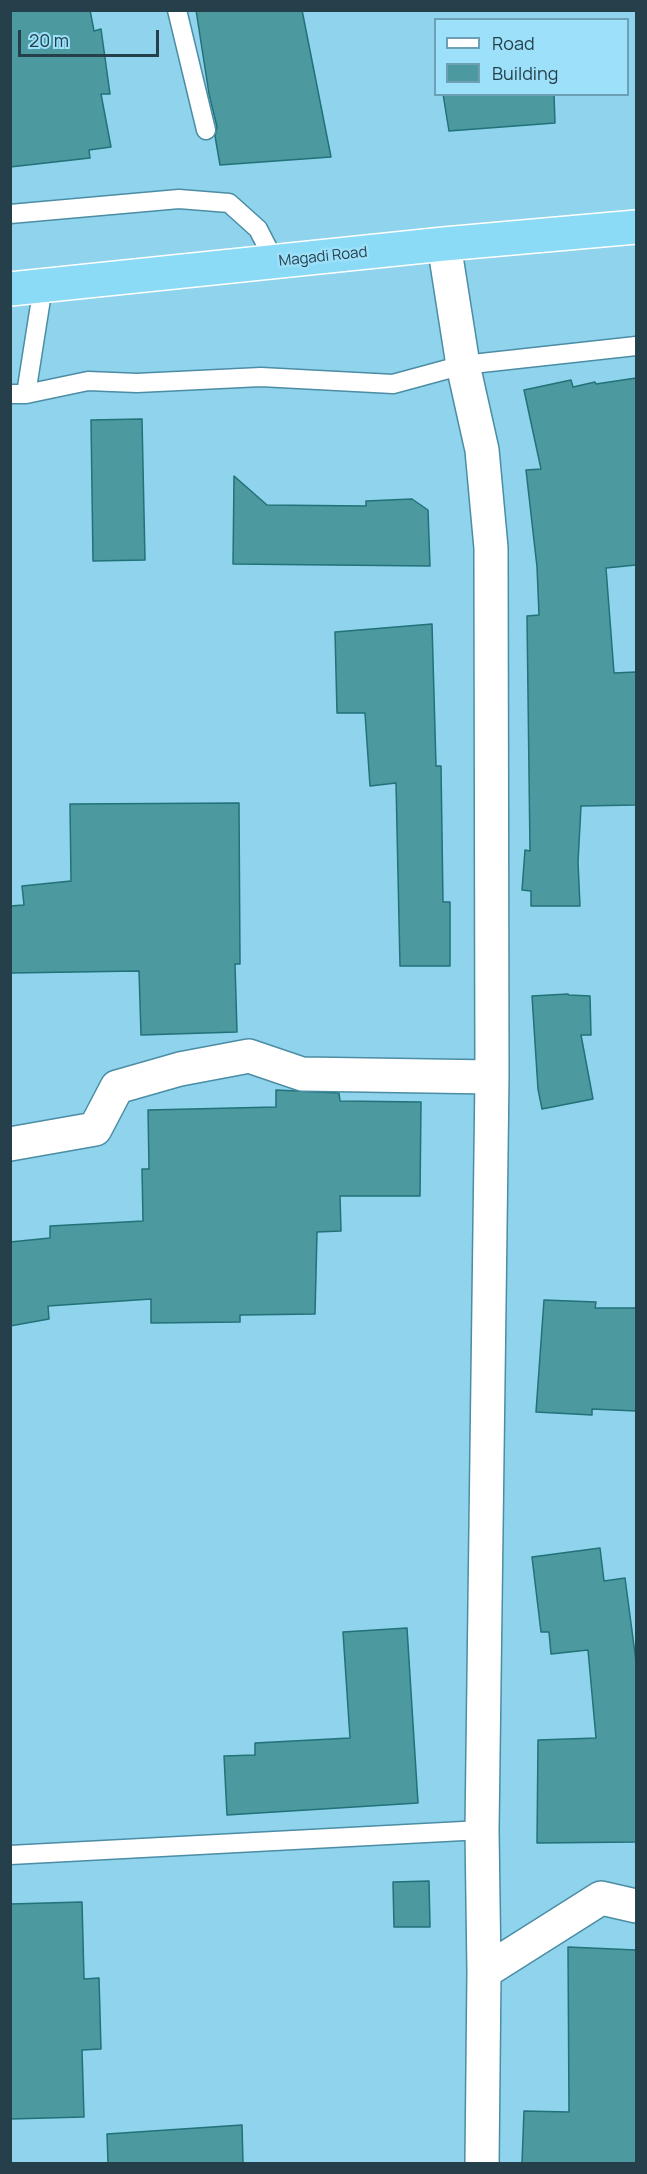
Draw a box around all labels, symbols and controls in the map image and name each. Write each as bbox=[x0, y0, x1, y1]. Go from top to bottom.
scale bar bbox=[21, 18, 162, 56]
legend bbox=[434, 18, 629, 96]
text: 20 m bbox=[29, 28, 69, 52]
text: Road bbox=[492, 31, 535, 55]
text: Building bbox=[492, 61, 558, 85]
street label: Magadi Road bbox=[278, 243, 368, 271]

